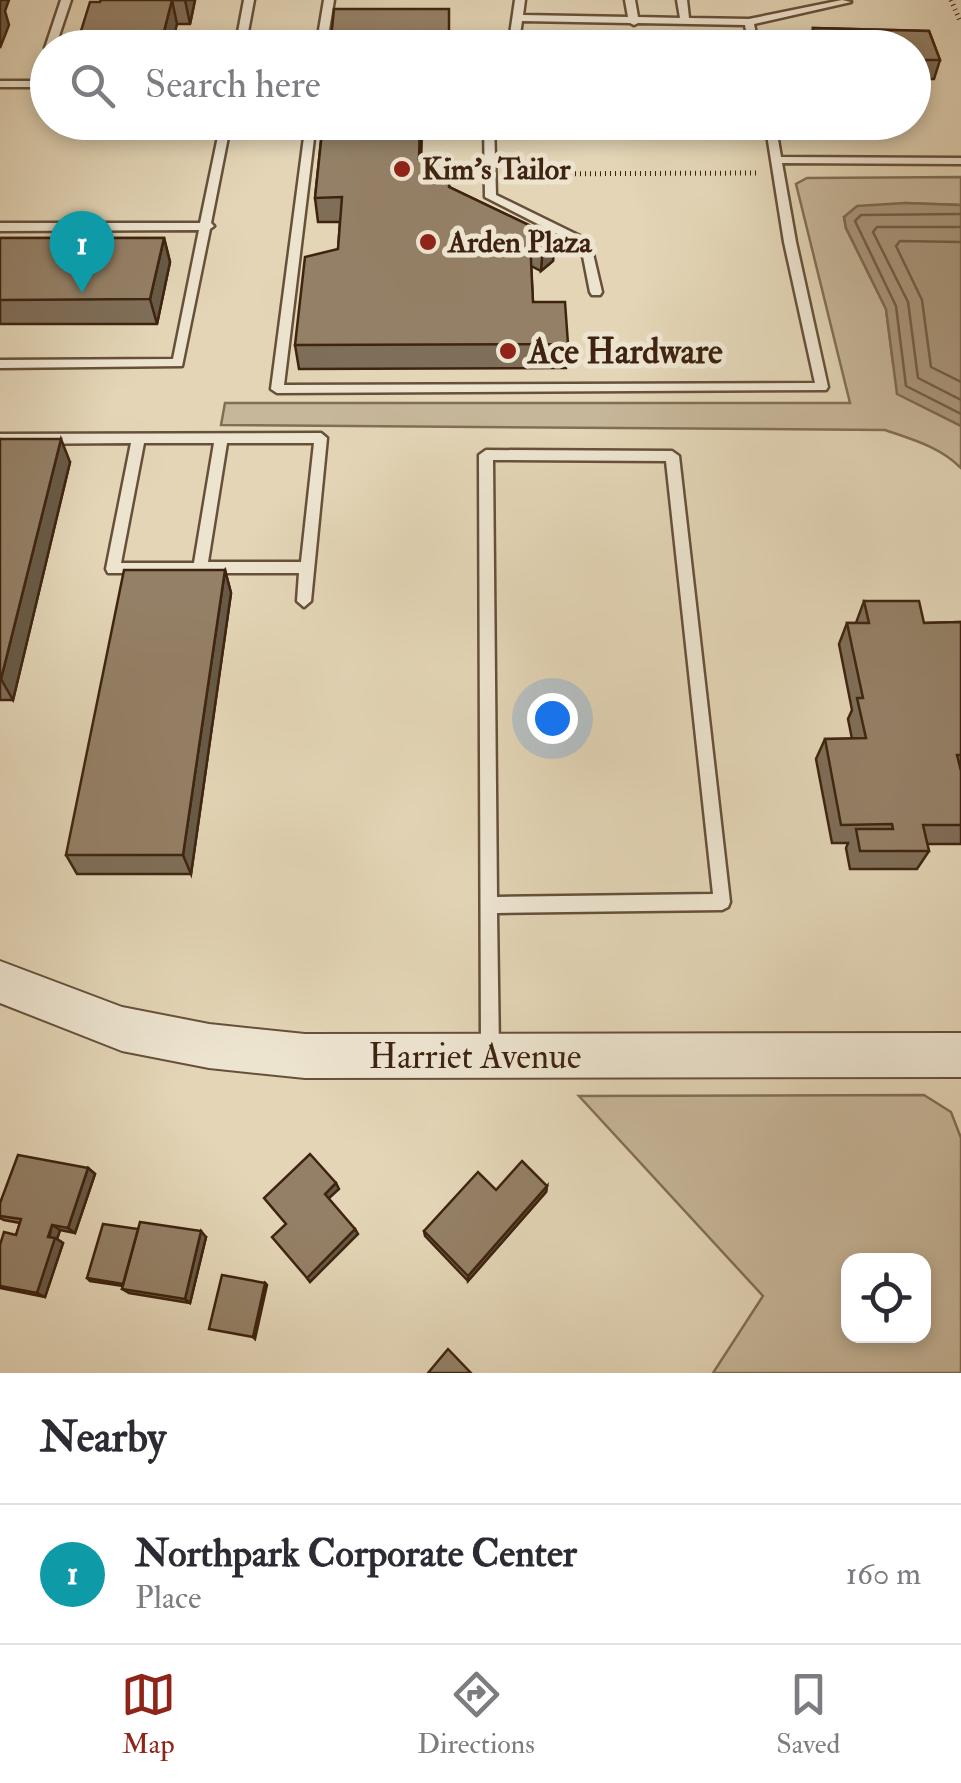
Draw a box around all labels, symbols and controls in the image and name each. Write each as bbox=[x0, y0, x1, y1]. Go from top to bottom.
search box bbox=[30, 30, 931, 140]
icon: search bbox=[65, 58, 120, 113]
text: Search here bbox=[145, 61, 321, 109]
place label: Kim's Tailor bbox=[422, 151, 571, 188]
marker: Kim's Tailor bbox=[391, 158, 413, 180]
pin: 1 bbox=[49, 210, 114, 293]
place label: Arden Plaza bbox=[446, 224, 593, 261]
marker: Arden Plaza bbox=[417, 231, 439, 253]
place label: Ace Hardware bbox=[526, 330, 723, 374]
marker: Ace Hardware bbox=[497, 340, 519, 362]
your location bbox=[527, 693, 578, 744]
street label: Harriet Avenue bbox=[369, 1035, 581, 1079]
map controls bbox=[841, 1253, 931, 1343]
button: locate bbox=[841, 1253, 931, 1343]
text: Nearby bbox=[40, 1412, 166, 1464]
text: Northpark Corporate Center bbox=[135, 1530, 577, 1578]
text: 1 bbox=[67, 1554, 78, 1594]
text: 160 m bbox=[846, 1554, 921, 1594]
text: Place bbox=[135, 1578, 201, 1618]
tab: Map bbox=[121, 1667, 176, 1762]
tab: Directions bbox=[417, 1667, 535, 1762]
tab: Saved bbox=[776, 1667, 840, 1762]

